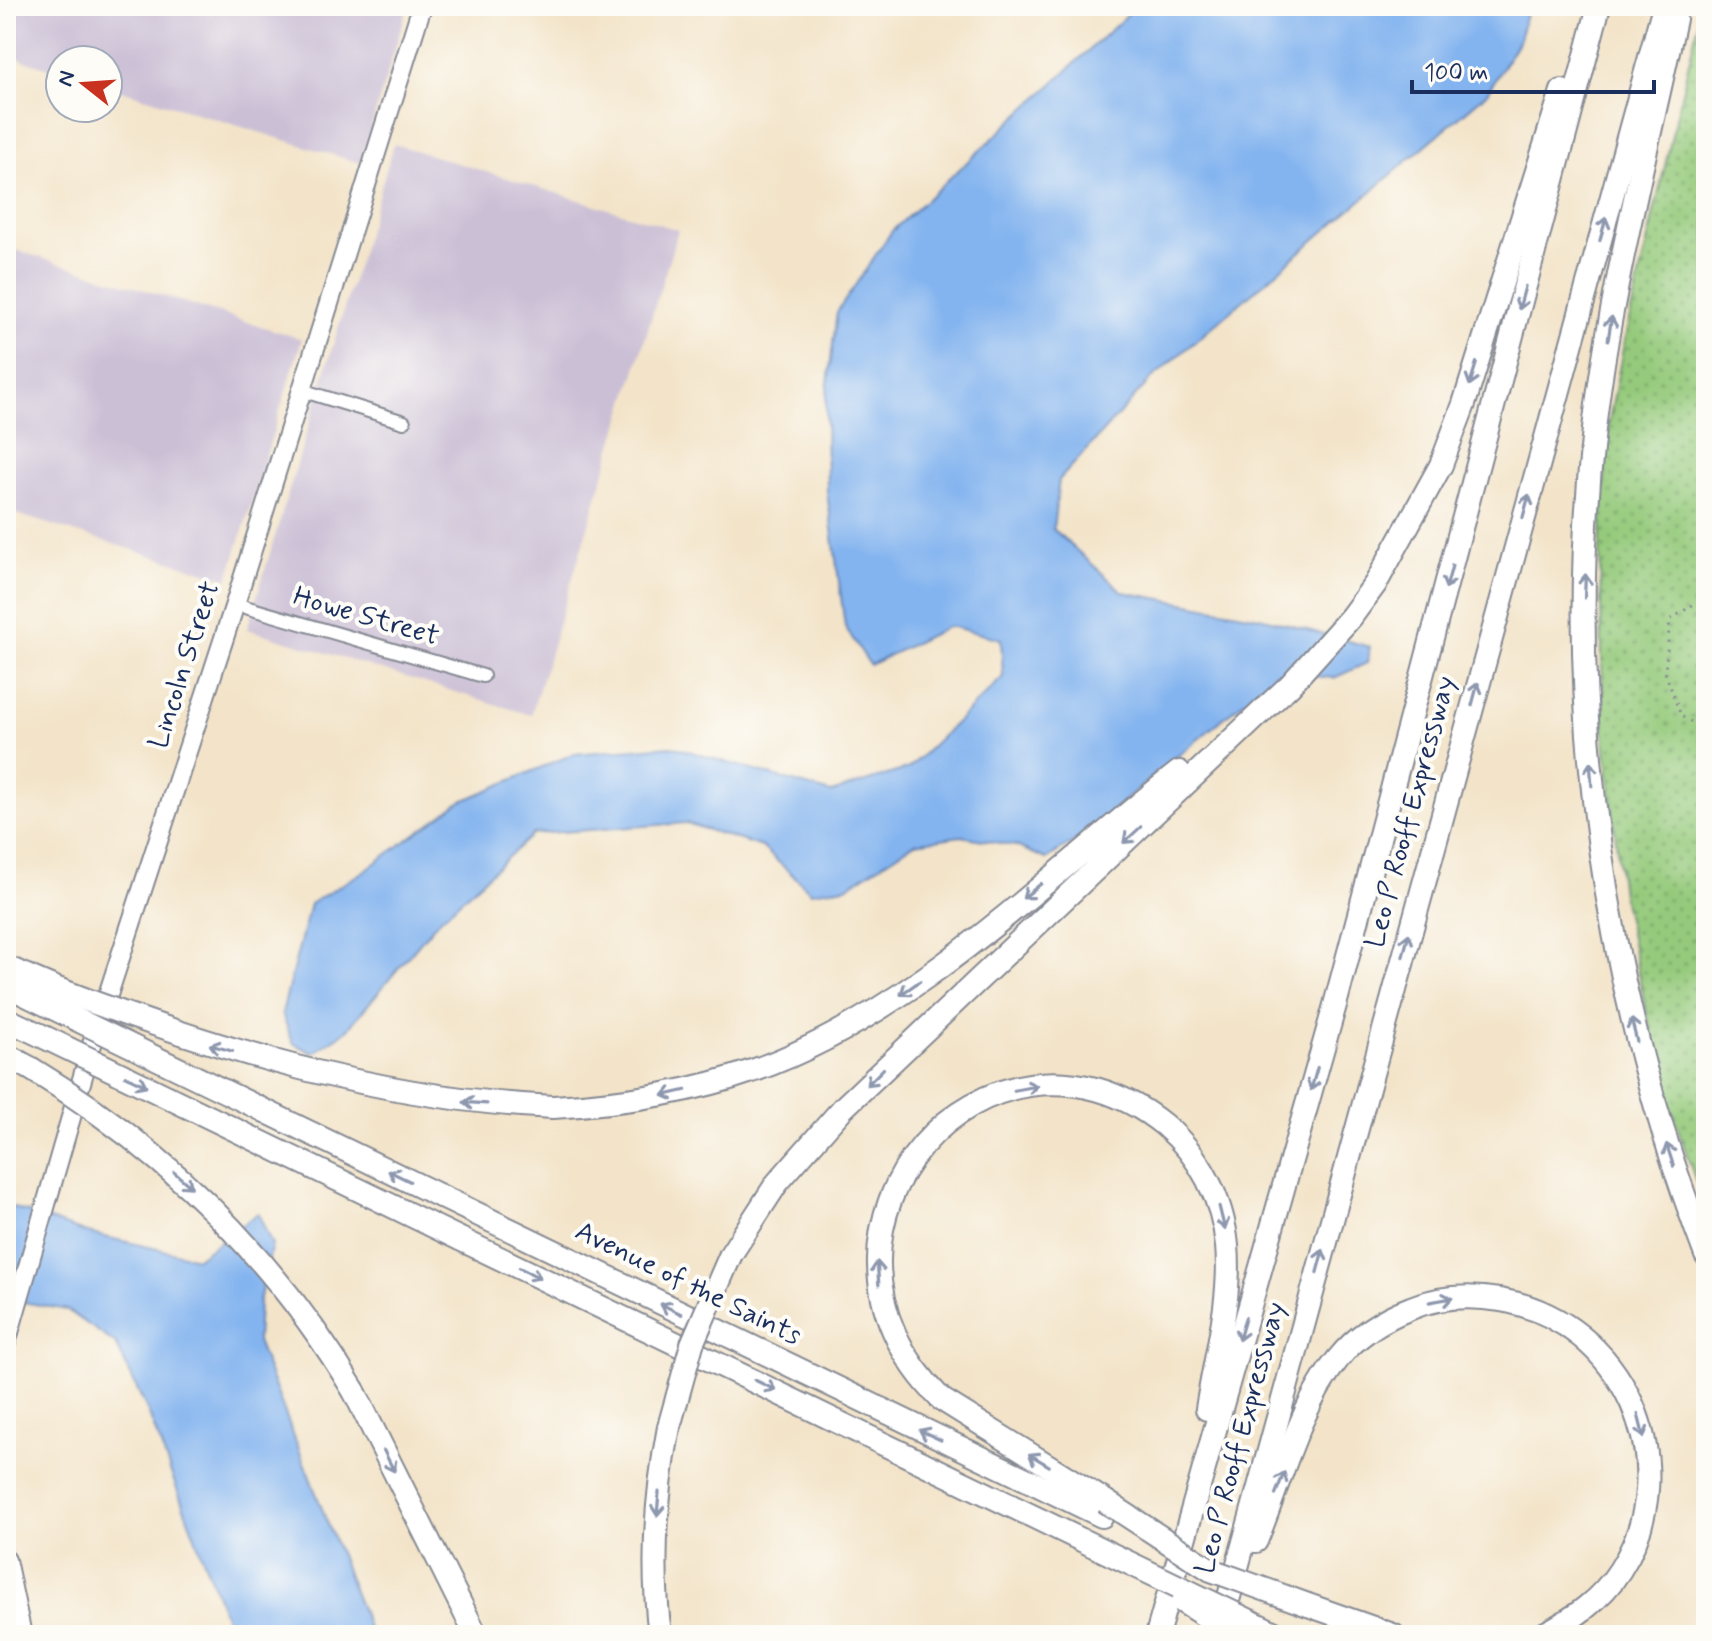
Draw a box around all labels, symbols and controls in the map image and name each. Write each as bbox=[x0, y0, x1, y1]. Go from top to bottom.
north arrow bbox=[44, 44, 124, 124]
scale bar bbox=[1412, 44, 1654, 94]
text: 100 m bbox=[1424, 58, 1488, 89]
text: N bbox=[51, 68, 82, 90]
one-way arrow bbox=[1596, 216, 1611, 242]
one-way arrow bbox=[1514, 285, 1529, 311]
one-way arrow bbox=[1603, 316, 1618, 341]
one-way arrow bbox=[1465, 361, 1480, 387]
one-way arrow bbox=[1520, 494, 1535, 520]
one-way arrow bbox=[1441, 563, 1456, 589]
one-way arrow bbox=[1577, 573, 1592, 600]
street label: Lincoln Street bbox=[141, 577, 229, 753]
street label: Howe Street bbox=[289, 579, 443, 655]
street label: Leo P Rooff Expressway bbox=[1357, 672, 1465, 952]
one-way arrow bbox=[1468, 682, 1483, 708]
one-way arrow bbox=[1583, 761, 1598, 788]
one-way arrow bbox=[1122, 825, 1142, 844]
one-way arrow bbox=[1023, 882, 1043, 900]
one-way arrow bbox=[1400, 933, 1415, 959]
one-way arrow bbox=[899, 980, 921, 996]
one-way arrow bbox=[1626, 1017, 1641, 1043]
one-way arrow bbox=[209, 1040, 235, 1055]
one-way arrow bbox=[1306, 1066, 1321, 1092]
one-way arrow bbox=[865, 1067, 885, 1086]
one-way arrow bbox=[123, 1074, 147, 1089]
one-way arrow bbox=[1012, 1079, 1038, 1094]
one-way arrow bbox=[661, 1086, 687, 1101]
one-way arrow bbox=[462, 1095, 489, 1110]
one-way arrow bbox=[1662, 1143, 1677, 1168]
one-way arrow bbox=[387, 1168, 411, 1183]
one-way arrow bbox=[172, 1171, 192, 1189]
one-way arrow bbox=[1215, 1205, 1230, 1231]
street label: Avenue of the Saints bbox=[569, 1213, 807, 1355]
one-way arrow bbox=[1314, 1249, 1329, 1275]
one-way arrow bbox=[870, 1260, 885, 1287]
one-way arrow bbox=[518, 1266, 542, 1281]
one-way arrow bbox=[1428, 1291, 1453, 1306]
street label: Leo P Rooff Expressway bbox=[1187, 1298, 1295, 1578]
one-way arrow bbox=[659, 1301, 683, 1316]
one-way arrow bbox=[1234, 1316, 1249, 1342]
one-way arrow bbox=[752, 1378, 776, 1394]
one-way arrow bbox=[1635, 1413, 1650, 1439]
one-way arrow bbox=[918, 1427, 942, 1442]
one-way arrow bbox=[382, 1449, 397, 1473]
one-way arrow bbox=[1027, 1452, 1051, 1467]
one-way arrow bbox=[1273, 1472, 1288, 1496]
one-way arrow bbox=[650, 1490, 665, 1517]

